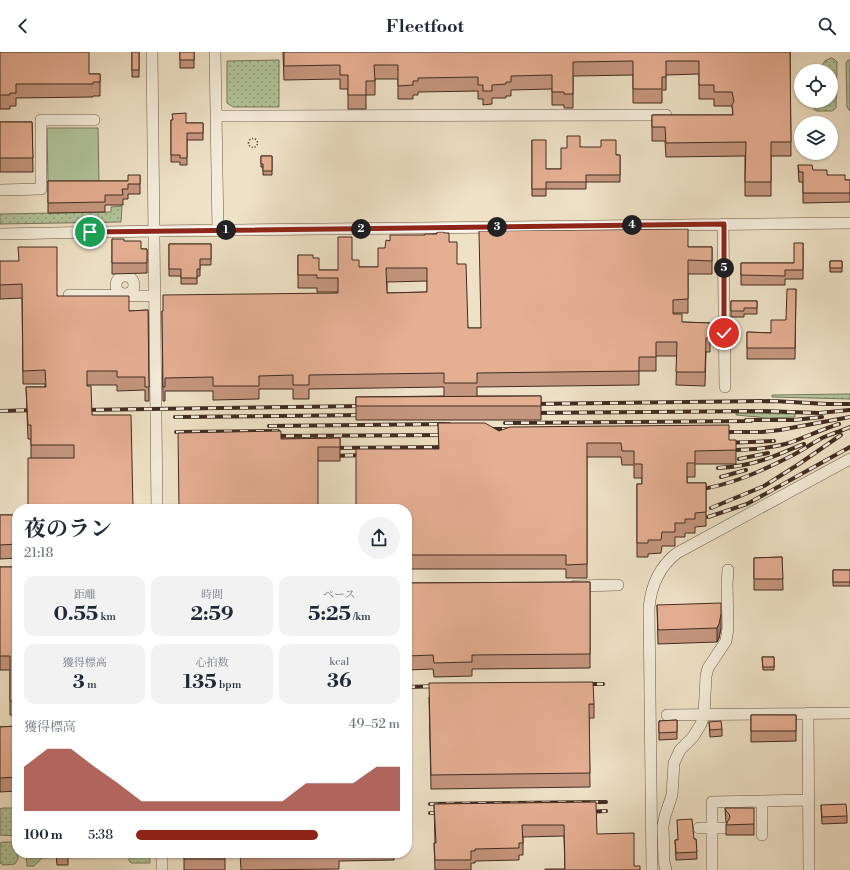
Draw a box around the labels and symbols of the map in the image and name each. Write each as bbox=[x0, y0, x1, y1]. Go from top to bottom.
pin bbox=[73, 215, 107, 249]
pin: 4 bbox=[622, 215, 642, 235]
pin: 3 bbox=[487, 217, 507, 237]
pin: 2 bbox=[351, 219, 371, 239]
pin: 1 bbox=[216, 220, 236, 240]
pin: 5 bbox=[714, 258, 734, 278]
pin bbox=[707, 316, 741, 350]

